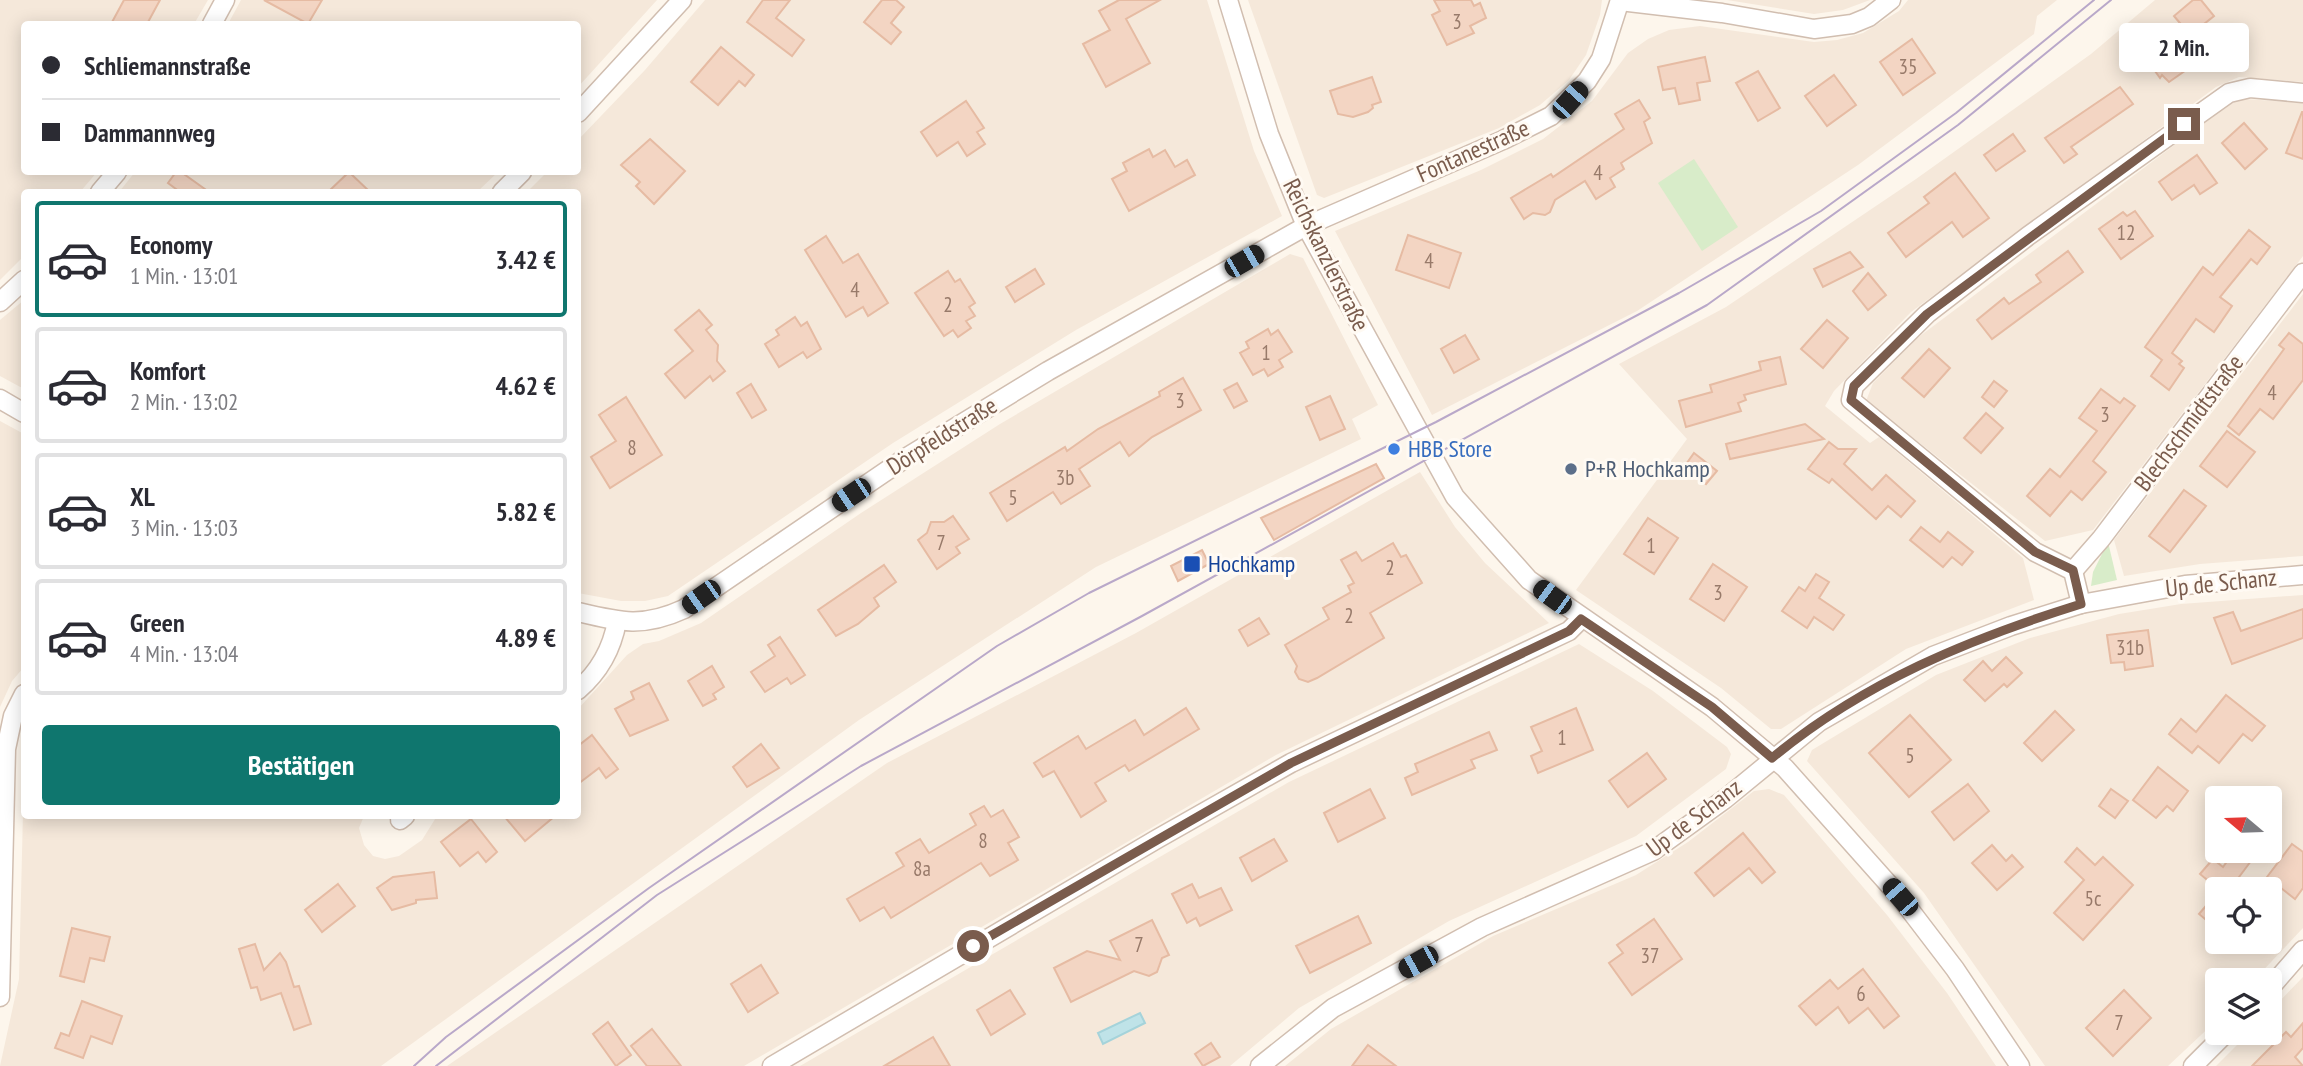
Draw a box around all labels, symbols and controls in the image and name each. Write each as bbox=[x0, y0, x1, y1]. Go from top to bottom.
house number: 3 bbox=[1452, 8, 1462, 35]
callout: 2 Min. bbox=[2119, 23, 2249, 72]
text: 2 Min. bbox=[2158, 33, 2210, 62]
text: Schliemannstraße bbox=[84, 49, 251, 82]
house number: 35 bbox=[1899, 53, 1917, 80]
car bbox=[1549, 77, 1592, 123]
route end bbox=[2168, 108, 2200, 140]
street label: Fontanestraße bbox=[1412, 112, 1534, 189]
text: Dammannweg bbox=[84, 116, 215, 149]
house number: 4 bbox=[1593, 159, 1603, 186]
street label: Reichskanzlerstraße bbox=[1276, 174, 1377, 336]
house number: 12 bbox=[2117, 219, 2135, 246]
icon: car bbox=[46, 228, 109, 291]
text: Economy bbox=[130, 228, 212, 261]
car bbox=[1221, 241, 1268, 281]
text: 3.42 € bbox=[495, 243, 556, 276]
house number: 4 bbox=[1424, 247, 1434, 274]
text: 1 Min. · 13:01 bbox=[130, 261, 238, 290]
house number: 4 bbox=[850, 276, 860, 303]
house number: 2 bbox=[943, 291, 953, 318]
house number: 1 bbox=[1261, 339, 1271, 366]
street label: Blechschmidtstraße bbox=[2127, 348, 2250, 497]
icon: car bbox=[46, 354, 109, 417]
text: Komfort bbox=[130, 354, 206, 387]
text: 4.62 € bbox=[495, 369, 556, 402]
house number: 4 bbox=[2267, 379, 2277, 406]
text: 2 Min. · 13:02 bbox=[130, 387, 238, 416]
house number: 3 bbox=[1175, 387, 1185, 414]
street label: Dörpfeldstraße bbox=[881, 390, 1003, 482]
house number: 3 bbox=[2100, 401, 2110, 428]
place label: HBB Store bbox=[1408, 433, 1492, 464]
house number: 8 bbox=[627, 434, 637, 461]
marker: HBB Store bbox=[1386, 441, 1402, 457]
place label: P+R Hochkamp bbox=[1585, 453, 1710, 484]
marker: P+R Hochkamp bbox=[1563, 461, 1579, 477]
house number: 3b bbox=[1056, 464, 1074, 491]
car bbox=[828, 475, 875, 515]
icon: car bbox=[46, 480, 109, 543]
text: XL bbox=[130, 480, 155, 513]
house number: 5 bbox=[1008, 484, 1018, 511]
text: 5.82 € bbox=[495, 495, 556, 528]
text: 3 Min. · 13:03 bbox=[130, 513, 238, 542]
house number: 7 bbox=[936, 529, 946, 556]
house number: 1 bbox=[1646, 532, 1656, 559]
place label: Hochkamp bbox=[1208, 548, 1295, 579]
marker: Hochkamp bbox=[1182, 554, 1202, 574]
house number: 2 bbox=[1385, 554, 1395, 581]
street label: Up de Schanz bbox=[2164, 561, 2278, 604]
car bbox=[678, 576, 725, 618]
car bbox=[1529, 576, 1576, 618]
house number: 3 bbox=[1713, 579, 1723, 606]
house number: 2 bbox=[1344, 602, 1354, 629]
icon: car bbox=[46, 606, 109, 669]
text: Green bbox=[130, 606, 185, 639]
text: 4.89 € bbox=[495, 621, 556, 654]
house number: 31b bbox=[2116, 634, 2144, 661]
text: 4 Min. · 13:04 bbox=[130, 639, 238, 668]
house number: 1 bbox=[1557, 724, 1567, 751]
button: Bestätigen bbox=[42, 725, 560, 805]
house number: 5 bbox=[1905, 742, 1915, 769]
street label: Up de Schanz bbox=[1640, 772, 1748, 864]
north arrow bbox=[2205, 786, 2282, 863]
map controls bbox=[2205, 786, 2282, 1045]
house number: 8 bbox=[978, 827, 988, 854]
house number: 8a bbox=[913, 855, 931, 882]
car bbox=[1879, 874, 1922, 920]
button: locate bbox=[2205, 877, 2282, 954]
house number: 5c bbox=[2085, 885, 2102, 912]
route start bbox=[957, 930, 989, 962]
house number: 7 bbox=[1134, 931, 1144, 958]
house number: 37 bbox=[1641, 942, 1659, 969]
car bbox=[1395, 943, 1442, 981]
button: layers bbox=[2205, 968, 2282, 1045]
house number: 6 bbox=[1856, 980, 1866, 1007]
house number: 7 bbox=[2114, 1009, 2124, 1036]

